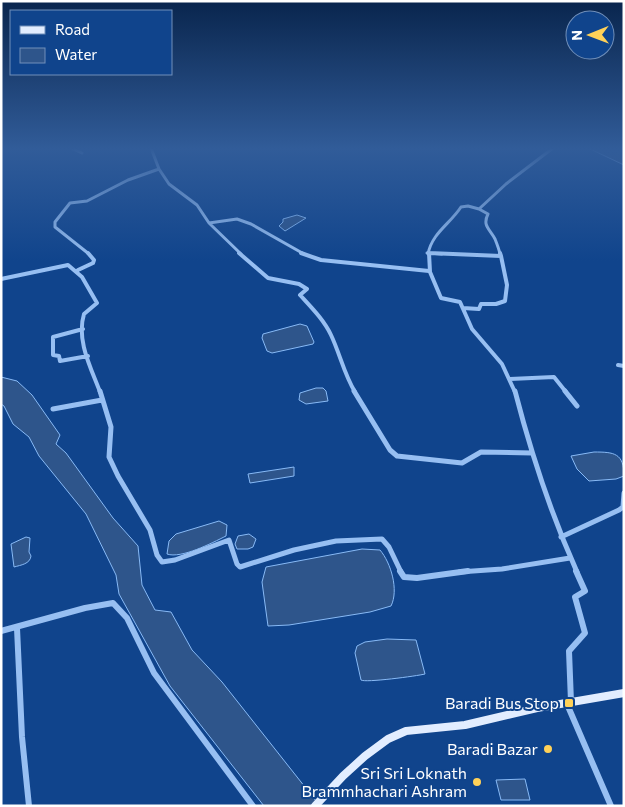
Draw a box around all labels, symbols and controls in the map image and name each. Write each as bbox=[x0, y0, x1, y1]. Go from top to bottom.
legend bbox=[10, 10, 172, 75]
north arrow bbox=[565, 10, 615, 60]
text: Road bbox=[55, 20, 90, 38]
text: N bbox=[568, 30, 585, 41]
text: Water bbox=[55, 45, 97, 63]
place label: Baradi Bus Stop bbox=[445, 693, 559, 712]
marker: Baradi Bus Stop bbox=[563, 697, 575, 709]
place label: Baradi Bazar bbox=[447, 739, 539, 758]
marker: Baradi Bazar bbox=[542, 743, 554, 755]
place label: Sri Sri Loknath Brammhachari Ashram bbox=[302, 763, 467, 800]
marker: Sri Sri Loknath Brammhachari Ashram bbox=[471, 776, 483, 788]

